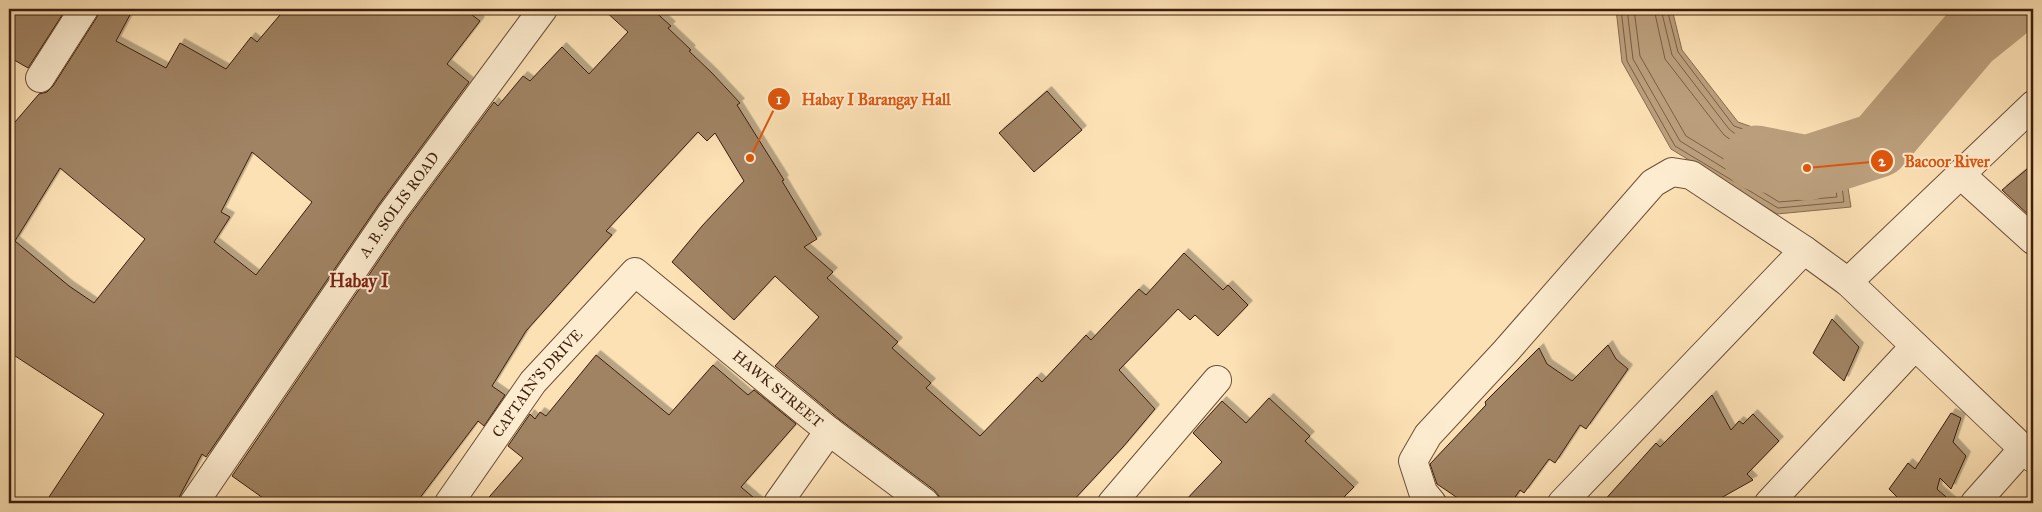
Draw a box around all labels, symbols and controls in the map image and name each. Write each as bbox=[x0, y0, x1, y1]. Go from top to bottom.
callout: Habay I Barangay Hall bbox=[767, 83, 961, 114]
text: 1 bbox=[776, 90, 782, 108]
text: Habay I Barangay Hall bbox=[801, 90, 951, 110]
callout: Bacoor River bbox=[1870, 145, 2000, 176]
street label: A. B. SOLIS ROAD bbox=[355, 148, 443, 262]
text: 2 bbox=[1878, 152, 1886, 170]
text: Bacoor River bbox=[1904, 152, 1991, 171]
district label: Habay I bbox=[329, 270, 389, 293]
street label: CAPTAIN'S DRIVE bbox=[488, 325, 586, 441]
street label: HAWK STREET bbox=[729, 347, 827, 431]

